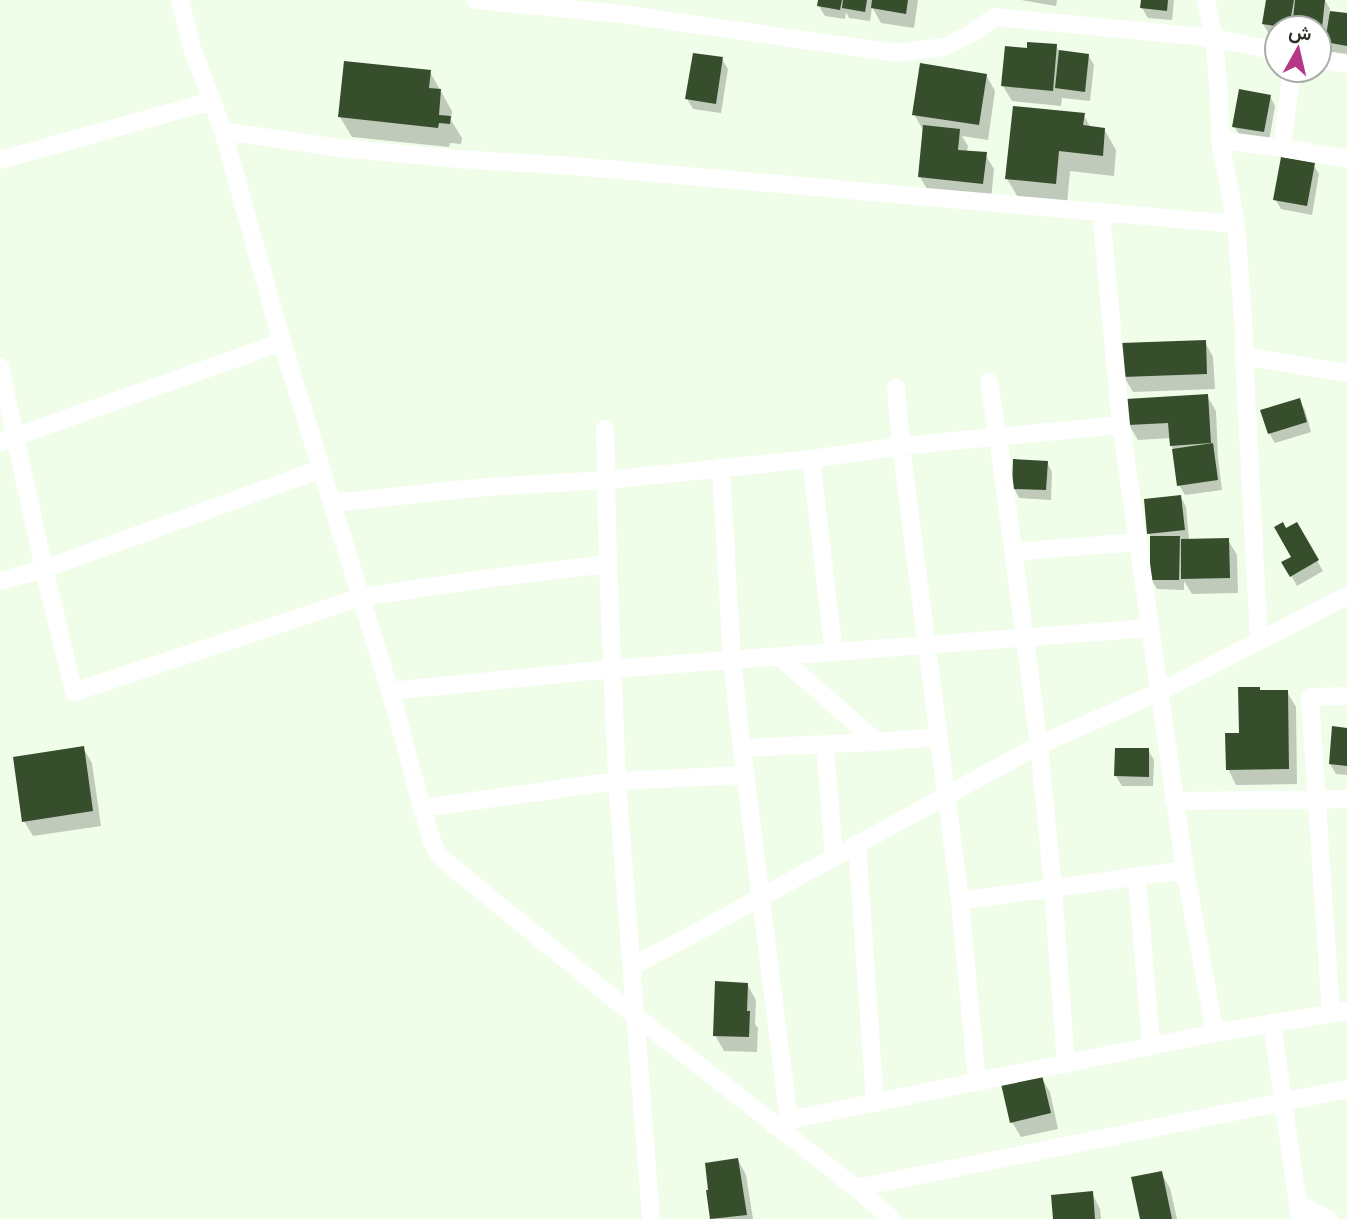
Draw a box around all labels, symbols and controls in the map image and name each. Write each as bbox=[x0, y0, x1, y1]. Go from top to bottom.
north arrow bbox=[1263, 14, 1333, 84]
text: ش bbox=[1287, 19, 1314, 46]

